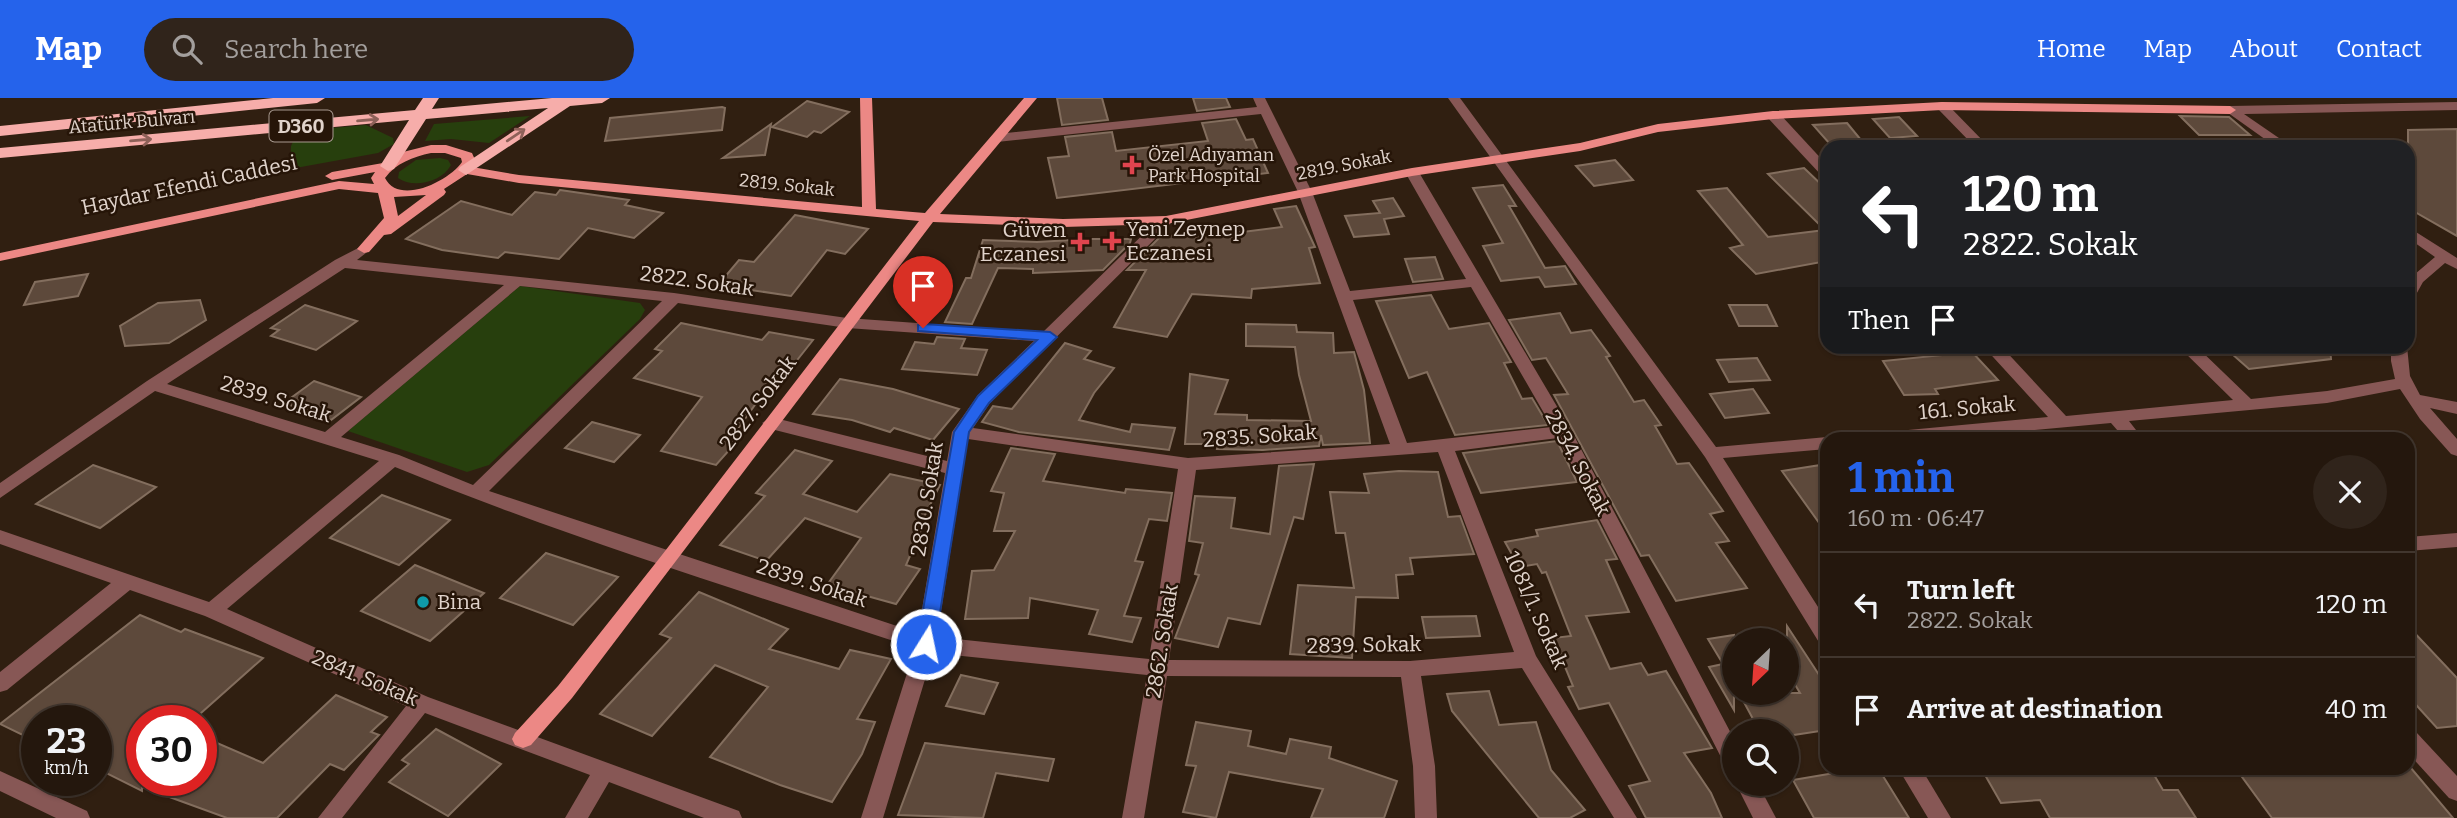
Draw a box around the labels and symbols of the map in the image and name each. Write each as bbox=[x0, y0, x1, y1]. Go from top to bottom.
street label: Atatürk Bulvarı bbox=[68, 106, 196, 138]
road number: D360 bbox=[270, 110, 332, 142]
one-way arrow bbox=[356, 113, 379, 126]
one-way arrow bbox=[506, 127, 525, 142]
one-way arrow bbox=[129, 134, 152, 147]
place label: Özel Adıyaman Park Hospital bbox=[1148, 144, 1275, 187]
street label: 2819. Sokak bbox=[1295, 145, 1394, 185]
street label: Haydar Efendi Caddesi bbox=[79, 149, 299, 221]
marker: Özel Adıyaman Park Hospital bbox=[1122, 155, 1142, 175]
street label: 2819. Sokak bbox=[738, 169, 836, 201]
place label: Yeni Zeynep Eczanesi bbox=[1126, 216, 1245, 266]
place label: Güven Eczanesi bbox=[980, 217, 1066, 267]
marker: Yeni Zeynep Eczanesi bbox=[1104, 233, 1120, 249]
marker: Güven Eczanesi bbox=[1072, 234, 1088, 250]
pin bbox=[893, 256, 953, 328]
street label: 2822. Sokak bbox=[638, 260, 756, 302]
street label: 2827. Sokak bbox=[714, 350, 802, 455]
street label: 2839. Sokak bbox=[217, 370, 335, 428]
street label: 161. Sokak bbox=[1918, 391, 2017, 425]
street label: 2834. Sokak bbox=[1539, 406, 1617, 520]
street label: 2835. Sokak bbox=[1202, 419, 1318, 453]
street label: 2830. Sokak bbox=[905, 440, 949, 558]
street label: 1081/1. Sokak bbox=[1498, 547, 1574, 673]
street label: 2839. Sokak bbox=[753, 553, 871, 613]
street label: 2862. Sokak bbox=[1140, 582, 1184, 700]
place label: Bina bbox=[437, 589, 482, 615]
marker: Bina bbox=[415, 594, 431, 610]
position arrow bbox=[889, 607, 963, 681]
north arrow bbox=[1722, 628, 1799, 705]
street label: 2839. Sokak bbox=[1306, 631, 1422, 659]
street label: 2841. Sokak bbox=[308, 644, 422, 712]
speed limit sign: 30 bbox=[126, 705, 217, 796]

